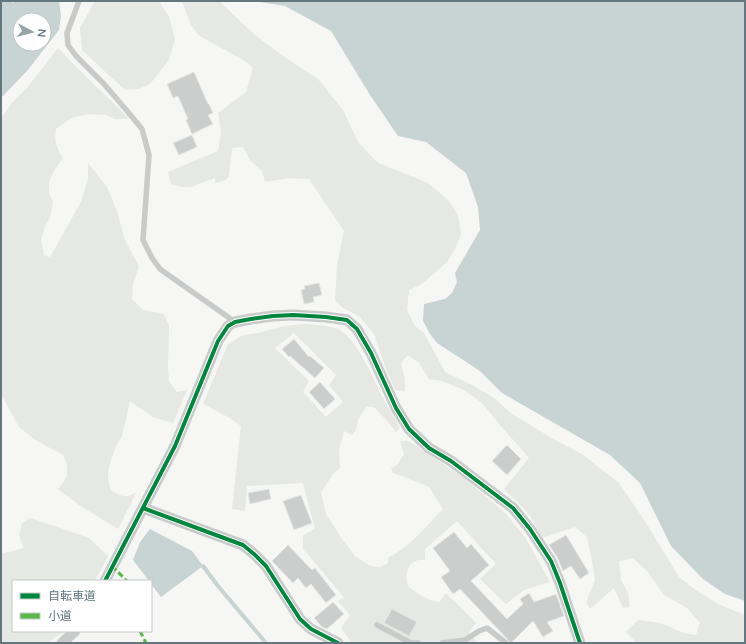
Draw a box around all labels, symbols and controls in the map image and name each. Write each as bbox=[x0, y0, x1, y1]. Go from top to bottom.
north arrow bbox=[12, 12, 52, 52]
text: N bbox=[34, 28, 49, 38]
legend bbox=[12, 580, 152, 632]
text: 自転車道 bbox=[48, 588, 96, 603]
text: 小道 bbox=[48, 608, 72, 623]

